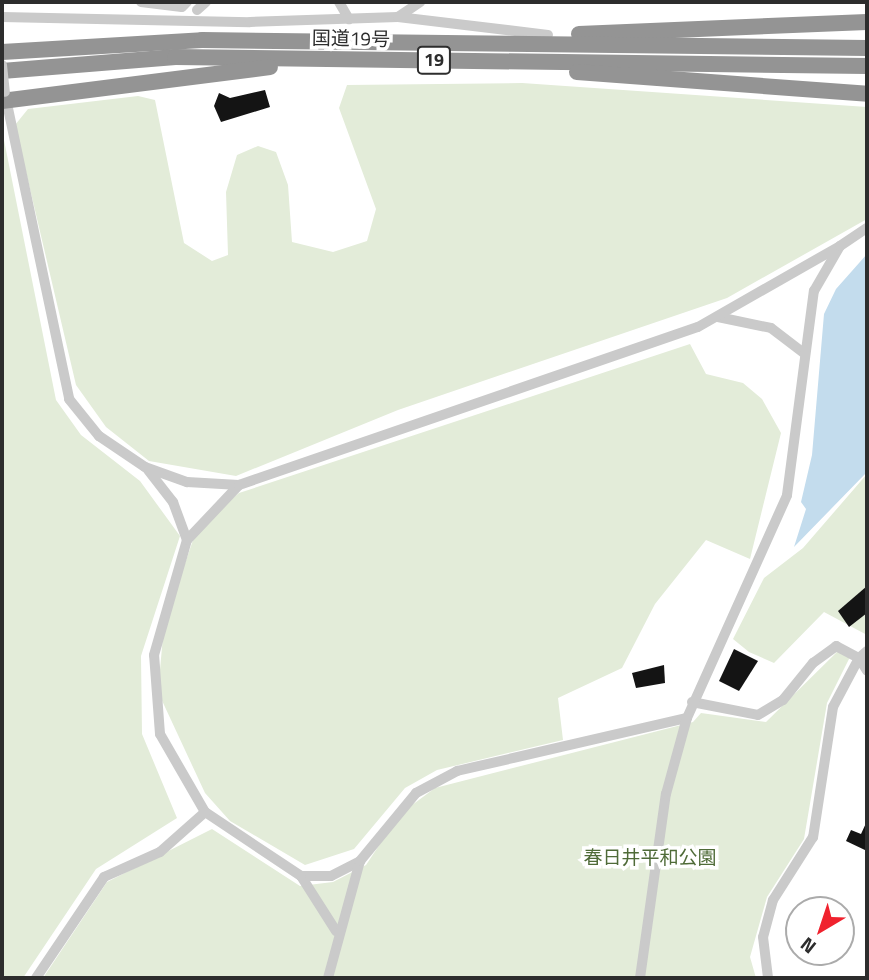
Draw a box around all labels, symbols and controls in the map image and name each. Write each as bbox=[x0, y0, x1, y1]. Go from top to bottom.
street label: 国道19号 bbox=[312, 26, 390, 50]
road number: 19 bbox=[416, 46, 452, 74]
park label: 春日井平和公園 bbox=[584, 846, 716, 868]
north arrow bbox=[785, 896, 855, 966]
text: N bbox=[793, 931, 822, 962]

